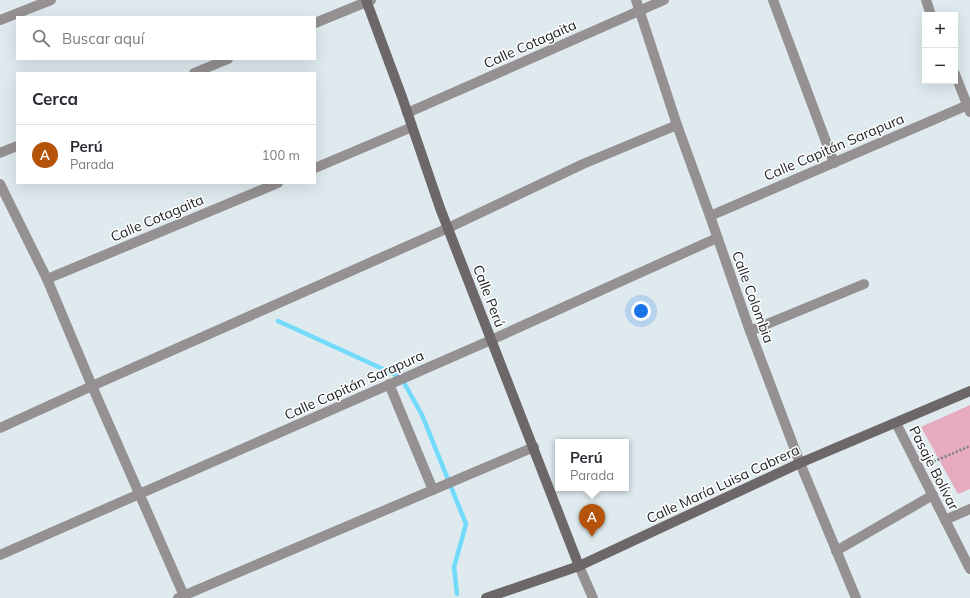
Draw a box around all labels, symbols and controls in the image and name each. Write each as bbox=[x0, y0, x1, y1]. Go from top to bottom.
map controls bbox=[922, 12, 958, 84]
button: + bbox=[922, 12, 958, 48]
search box bbox=[16, 16, 316, 60]
street label: Calle Cotagaita bbox=[481, 16, 579, 72]
icon: search bbox=[30, 27, 52, 49]
text: Buscar aquí bbox=[62, 29, 144, 48]
button: − bbox=[922, 48, 958, 84]
text: Cerca bbox=[32, 88, 78, 109]
street label: Calle Capitán Sarapura bbox=[761, 109, 907, 185]
text: Perú bbox=[70, 137, 103, 156]
text: A bbox=[40, 147, 50, 163]
text: 100 m bbox=[262, 147, 300, 163]
text: Parada bbox=[70, 156, 114, 172]
street label: Calle Cotagaita bbox=[108, 190, 206, 246]
street label: Calle Colombia bbox=[728, 249, 778, 345]
street label: Calle Perú bbox=[469, 262, 509, 330]
your location bbox=[631, 301, 651, 321]
street label: Calle Capitán Sarapura bbox=[281, 346, 427, 424]
street label: Pasaje Bolívar bbox=[905, 423, 963, 514]
popup bbox=[555, 439, 629, 491]
street label: Calle María Luisa Cabrera bbox=[644, 441, 802, 527]
text: Perú bbox=[570, 448, 603, 467]
text: Parada bbox=[570, 467, 614, 483]
pin: A bbox=[579, 504, 605, 537]

